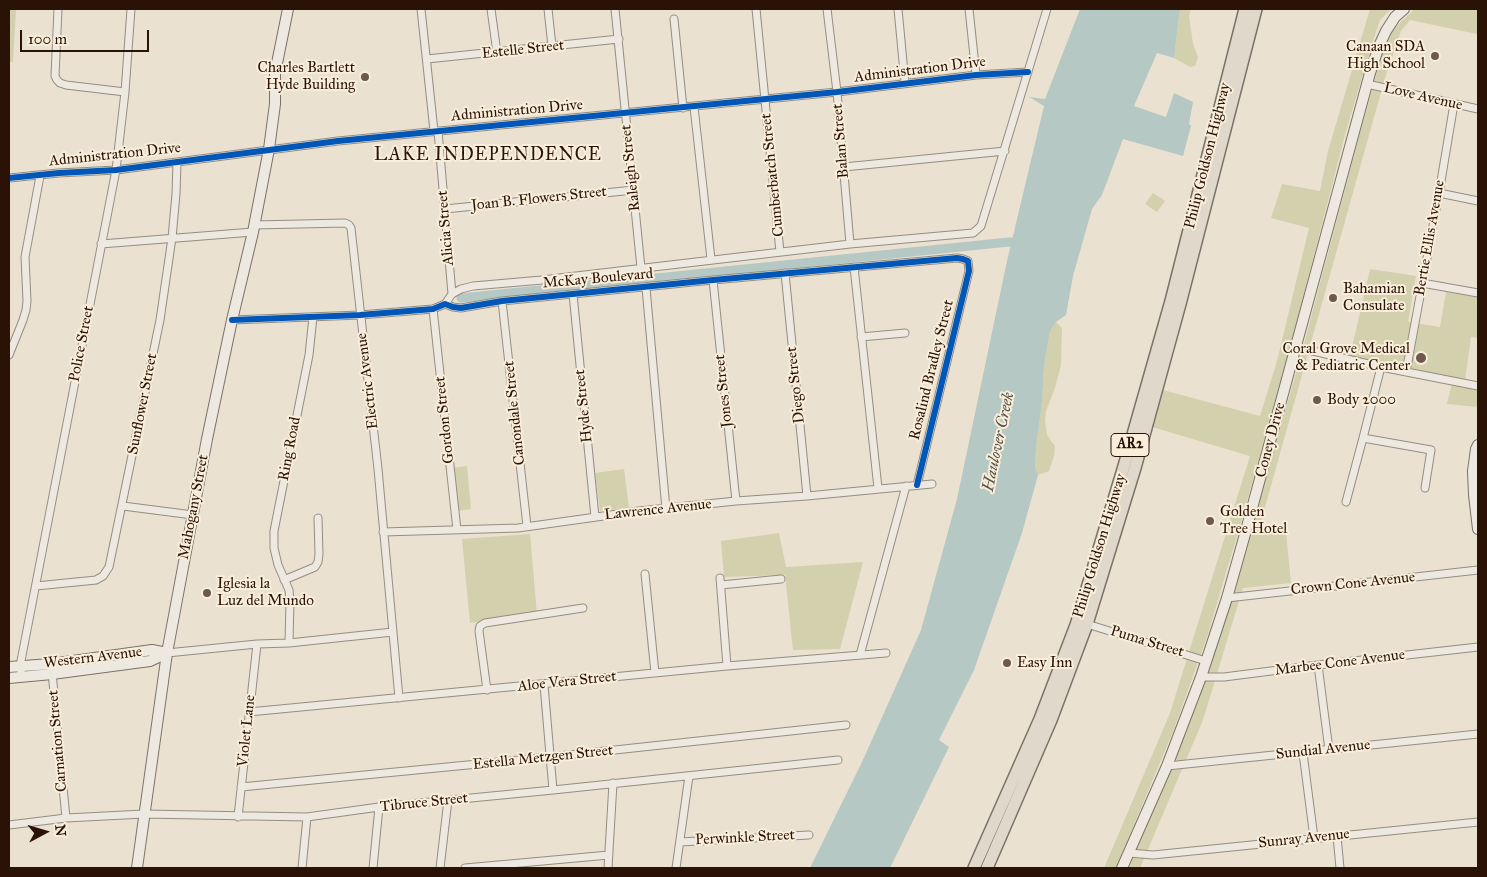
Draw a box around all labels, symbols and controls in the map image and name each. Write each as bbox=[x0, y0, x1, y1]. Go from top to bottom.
scale bar bbox=[22, 20, 151, 52]
text: 100 m bbox=[28, 30, 67, 48]
street label: Estelle Street bbox=[481, 37, 565, 63]
place label: Canaan SDA High School bbox=[1346, 38, 1425, 73]
marker: Canaan SDA High School bbox=[1429, 50, 1441, 62]
street label: Administration Drive bbox=[853, 53, 987, 87]
place label: Charles Bartlett Hyde Building bbox=[258, 59, 355, 94]
marker: Charles Bartlett Hyde Building bbox=[359, 71, 371, 83]
street label: Love Avenue bbox=[1382, 79, 1464, 115]
street label: Philip Goldson Highway bbox=[1181, 81, 1235, 231]
street label: Administration Drive bbox=[450, 96, 584, 126]
street label: Balan Street bbox=[829, 103, 853, 179]
street label: Cumberbatch Street bbox=[758, 112, 788, 238]
street label: Raleigh Street bbox=[617, 124, 645, 212]
street label: Administration Drive bbox=[48, 139, 182, 171]
district label: LAKE INDEPENDENCE bbox=[372, 145, 604, 167]
street label: Bertie Ellis Avenue bbox=[1411, 179, 1449, 297]
street label: Joan B. Flowers Street bbox=[470, 183, 608, 215]
street label: Alicia Street bbox=[434, 190, 458, 266]
street label: McKay Boulevard bbox=[542, 265, 654, 293]
place label: Bahamian Consulate bbox=[1343, 280, 1405, 315]
marker: Bahamian Consulate bbox=[1327, 292, 1339, 304]
street label: Rosalind Bradley Street bbox=[906, 298, 958, 442]
street label: Police Street bbox=[66, 304, 98, 384]
street label: Electric Avenue bbox=[353, 332, 383, 430]
place label: Coral Grove Medical & Pediatric Center bbox=[1282, 340, 1410, 375]
street label: Diego Street bbox=[783, 346, 809, 424]
marker: Coral Grove Medical & Pediatric Center bbox=[1414, 351, 1428, 365]
street label: Sunflower Street bbox=[124, 352, 162, 456]
street label: Jones Street bbox=[711, 353, 737, 429]
street label: Canondale Street bbox=[501, 360, 529, 466]
street label: Hyde Street bbox=[571, 368, 597, 444]
street label: Gordon Street bbox=[431, 375, 459, 465]
water label: Haulover Creek bbox=[979, 391, 1019, 493]
place label: Body 2000 bbox=[1327, 391, 1396, 409]
marker: Body 2000 bbox=[1311, 394, 1323, 406]
street label: Coney Drive bbox=[1252, 400, 1290, 480]
street label: Ring Road bbox=[275, 415, 305, 483]
road number: AR2 bbox=[1111, 434, 1149, 456]
street label: Mahogany Street bbox=[175, 453, 213, 561]
street label: Philip Goldson Highway bbox=[1069, 472, 1131, 620]
street label: Lawrence Avenue bbox=[603, 495, 713, 525]
place label: Golden Tree Hotel bbox=[1220, 503, 1287, 538]
marker: Golden Tree Hotel bbox=[1204, 515, 1216, 527]
street label: Crown Cone Avenue bbox=[1290, 569, 1416, 599]
place label: Iglesia la Luz del Mundo bbox=[217, 575, 314, 610]
marker: Iglesia la Luz del Mundo bbox=[201, 587, 213, 599]
street label: Puma Street bbox=[1108, 622, 1186, 662]
street label: Western Avenue bbox=[43, 643, 143, 673]
street label: Marbee Cone Avenue bbox=[1274, 646, 1406, 680]
place label: Easy Inn bbox=[1017, 654, 1072, 672]
marker: Easy Inn bbox=[1001, 657, 1013, 669]
street label: Aloe Vera Street bbox=[517, 668, 617, 696]
street label: Carnation Street bbox=[45, 689, 71, 793]
street label: Violet Lane bbox=[234, 694, 260, 768]
street label: Sundial Avenue bbox=[1275, 736, 1371, 764]
street label: Estella Metzgen Street bbox=[472, 742, 614, 774]
street label: Tibruce Street bbox=[379, 789, 469, 817]
north arrow bbox=[20, 807, 70, 857]
text: N bbox=[51, 824, 69, 837]
street label: Sunray Avenue bbox=[1257, 825, 1351, 853]
street label: Perwinkle Street bbox=[695, 826, 795, 850]

